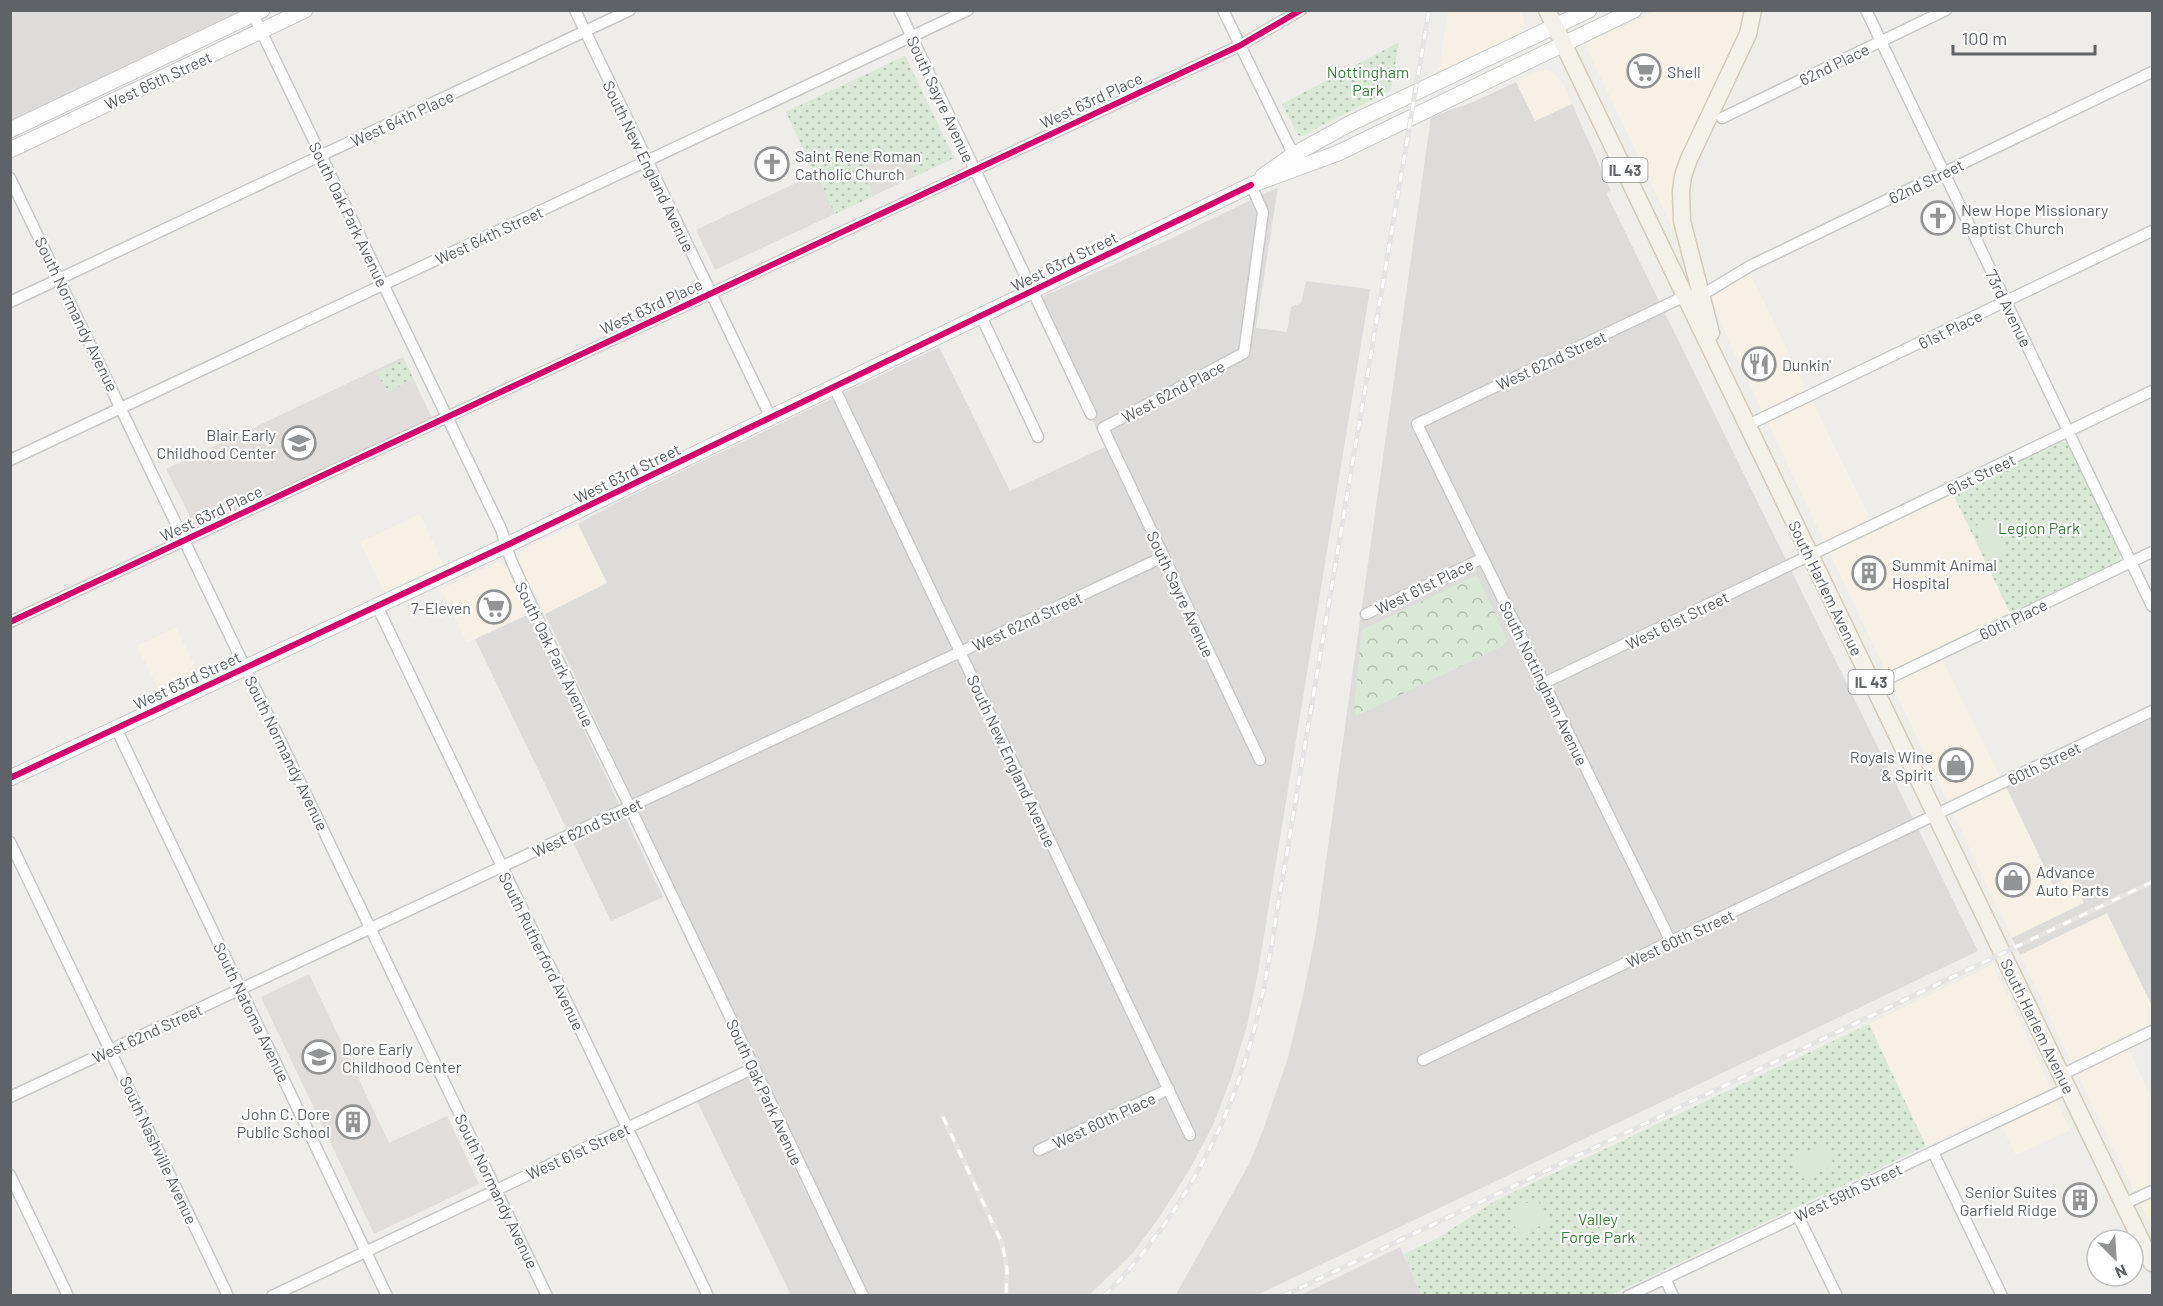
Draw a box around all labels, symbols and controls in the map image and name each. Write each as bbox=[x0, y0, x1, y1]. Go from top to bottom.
scale bar bbox=[1953, 18, 2096, 56]
text: 100 m bbox=[1962, 27, 2007, 49]
street label: South Sayre Avenue bbox=[903, 33, 979, 165]
street label: 62nd Place bbox=[1796, 39, 1872, 89]
street label: West 65th Street bbox=[101, 47, 215, 113]
supermarket icon: Shell bbox=[1626, 53, 1662, 89]
park label: Nottingham Park bbox=[1327, 62, 1409, 99]
place label: Shell bbox=[1667, 62, 1701, 81]
street label: West 63rd Place bbox=[1037, 68, 1145, 132]
street label: South New England Avenue bbox=[599, 77, 699, 255]
street label: West 64th Place bbox=[348, 86, 456, 150]
street label: South Oak Park Avenue bbox=[306, 138, 392, 290]
church icon: Saint Rene Roman Catholic Church bbox=[754, 146, 790, 182]
place label: Saint Rene Roman Catholic Church bbox=[795, 146, 921, 183]
street label: 62nd Street bbox=[1885, 155, 1967, 207]
road number: IL 43 bbox=[1602, 158, 1648, 182]
church icon: New Hope Missionary Baptist Church bbox=[1920, 200, 1956, 236]
place label: New Hope Missionary Baptist Church bbox=[1961, 200, 2109, 237]
street label: West 64th Street bbox=[432, 202, 546, 268]
street label: West 63rd Street bbox=[1008, 227, 1120, 295]
street label: South Normandy Avenue bbox=[31, 234, 123, 394]
street label: 73rd Avenue bbox=[1982, 266, 2036, 350]
street label: West 63rd Place bbox=[597, 274, 705, 338]
street label: 61st Place bbox=[1915, 305, 1985, 353]
street label: West 62nd Street bbox=[1493, 326, 1609, 394]
restaurant icon: Dunkin' bbox=[1741, 346, 1777, 382]
place label: Dunkin' bbox=[1782, 355, 1831, 374]
street label: West 62nd Place bbox=[1118, 356, 1228, 426]
place label: Blair Early Childhood Center bbox=[156, 425, 277, 462]
school or university icon: Blair Early Childhood Center bbox=[281, 425, 317, 461]
street label: West 63rd Street bbox=[571, 439, 683, 507]
street label: 61st Street bbox=[1944, 449, 2018, 499]
street label: West 63rd Place bbox=[157, 481, 265, 545]
street label: South Harlem Avenue bbox=[1785, 517, 1867, 659]
park label: Legion Park bbox=[1998, 518, 2080, 537]
street label: South Sayre Avenue bbox=[1143, 528, 1219, 660]
street label: West 61st Place bbox=[1372, 554, 1476, 618]
building icon: Summit Animal Hospital bbox=[1851, 555, 1887, 591]
place label: Summit Animal Hospital bbox=[1892, 555, 1997, 592]
street label: South Oak Park Avenue bbox=[512, 578, 598, 730]
street label: West 62nd Street bbox=[969, 587, 1085, 655]
street label: West 61st Street bbox=[1622, 587, 1732, 653]
supermarket icon: 7-Eleven bbox=[476, 589, 512, 625]
street label: 60th Place bbox=[1976, 594, 2050, 644]
place label: 7-Eleven bbox=[411, 598, 471, 617]
street label: South Nottingham Avenue bbox=[1496, 598, 1592, 768]
street label: West 63rd Street bbox=[130, 647, 244, 713]
road number: IL 43 bbox=[1848, 670, 1894, 694]
street label: South New England Avenue bbox=[964, 672, 1060, 850]
street label: South Normandy Avenue bbox=[241, 673, 333, 833]
street label: 60th Street bbox=[2005, 737, 2083, 789]
place label: Royals Wine & Spirit bbox=[1850, 747, 1933, 784]
shop icon: Royals Wine & Spirit bbox=[1938, 747, 1974, 783]
street label: West 62nd Street bbox=[529, 793, 645, 861]
shop icon: Advance Auto Parts bbox=[1995, 862, 2031, 898]
place label: Advance Auto Parts bbox=[2036, 862, 2109, 899]
street label: South Rutherford Avenue bbox=[495, 869, 589, 1033]
street label: West 60th Street bbox=[1623, 905, 1737, 971]
street label: South Natoma Avenue bbox=[210, 939, 294, 1085]
street label: South Harlem Avenue bbox=[1997, 955, 2079, 1097]
street label: West 62nd Street bbox=[89, 999, 205, 1067]
street label: South Oak Park Avenue bbox=[723, 1016, 807, 1168]
school or university icon: Dore Early Childhood Center bbox=[301, 1039, 337, 1075]
place label: Dore Early Childhood Center bbox=[342, 1039, 462, 1076]
street label: South Nashville Avenue bbox=[116, 1073, 202, 1227]
street label: West 60th Place bbox=[1049, 1088, 1159, 1152]
place label: John C. Dore Public School bbox=[237, 1104, 330, 1141]
building icon: John C. Dore Public School bbox=[335, 1104, 371, 1140]
street label: South Normandy Avenue bbox=[451, 1111, 543, 1271]
street label: West 61st Street bbox=[523, 1119, 633, 1183]
street label: West 59th Street bbox=[1791, 1159, 1905, 1225]
place label: Senior Suites Garfield Ridge bbox=[1960, 1182, 2057, 1219]
building icon: Senior Suites Garfield Ridge bbox=[2062, 1182, 2098, 1218]
park label: Valley Forge Park bbox=[1561, 1209, 1635, 1246]
north arrow bbox=[2085, 1228, 2145, 1288]
text: N bbox=[2113, 1261, 2130, 1283]

